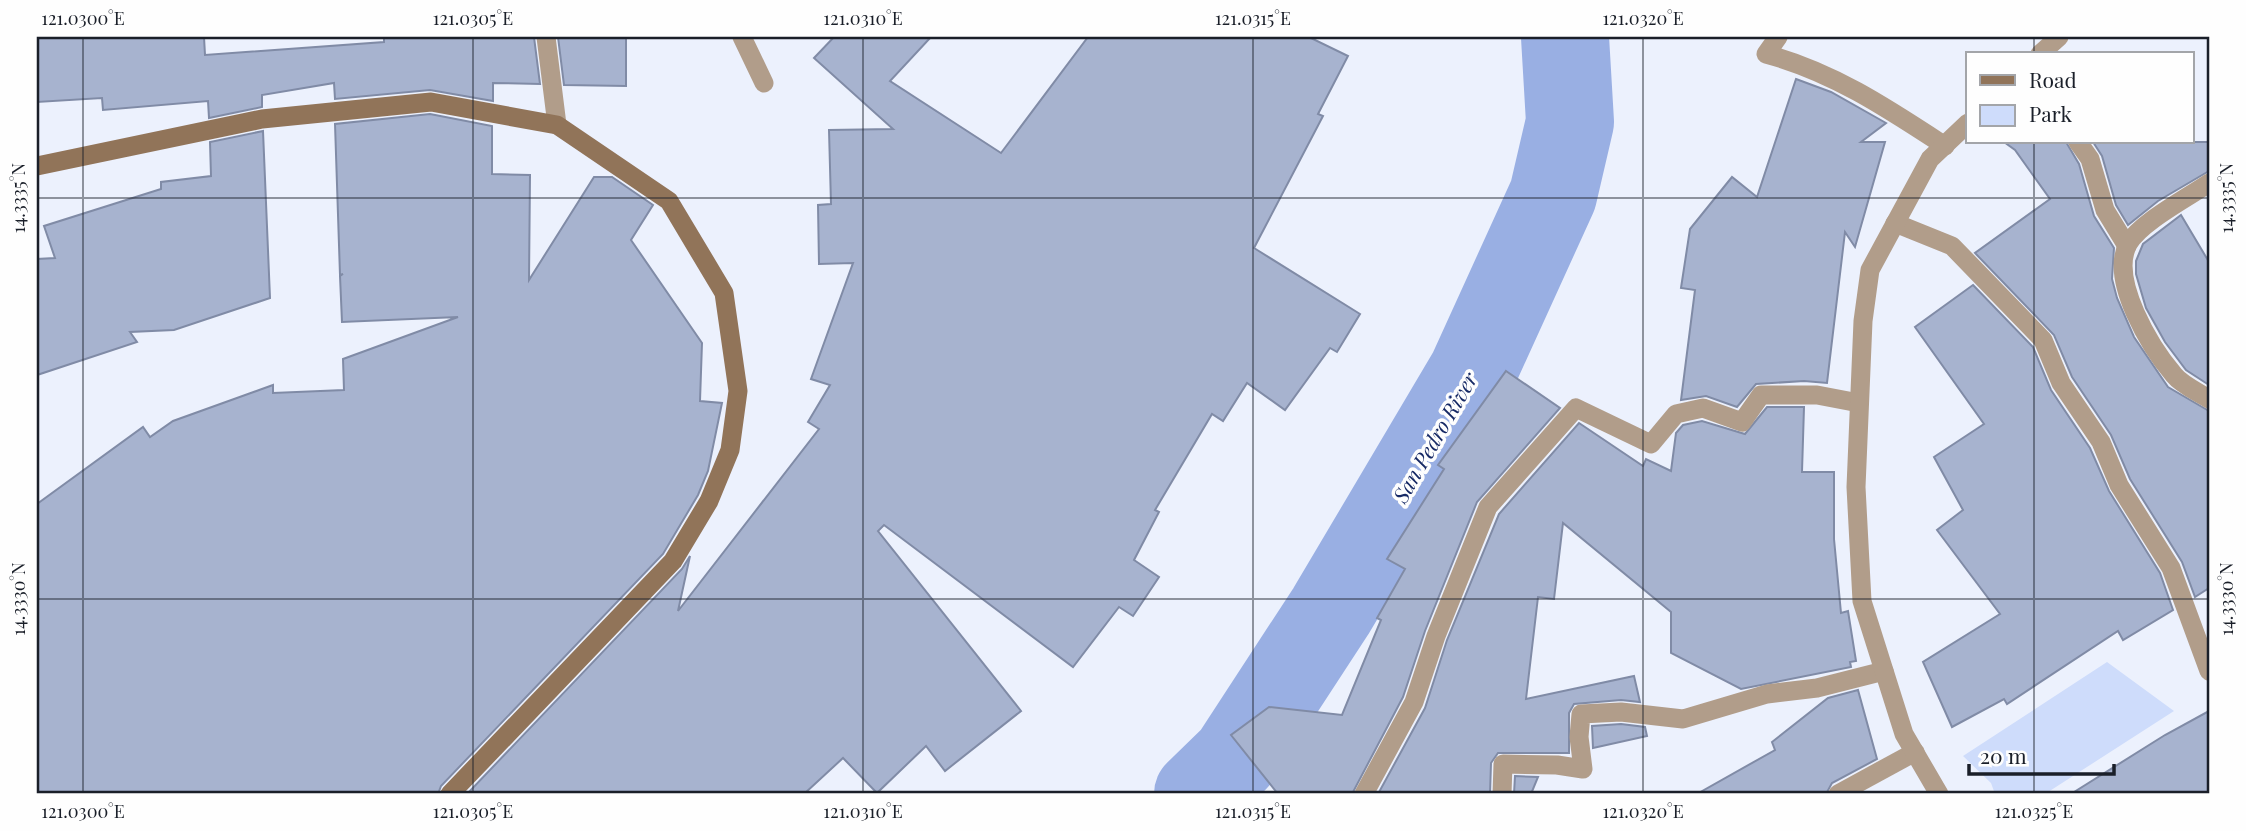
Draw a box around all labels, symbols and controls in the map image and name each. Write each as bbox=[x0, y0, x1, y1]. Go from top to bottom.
text: 121.0300°E bbox=[41, 6, 125, 30]
text: 121.0305°E bbox=[433, 6, 513, 30]
text: 121.0310°E bbox=[823, 6, 903, 30]
text: 121.0315°E bbox=[1215, 6, 1291, 30]
text: 121.0320°E bbox=[1602, 6, 1684, 30]
legend bbox=[1966, 52, 2194, 144]
text: Road bbox=[2029, 65, 2077, 93]
text: Park bbox=[2029, 99, 2073, 127]
text: 14.3335°N bbox=[6, 162, 30, 233]
text: 14.3335°N bbox=[2214, 162, 2238, 233]
water label: San Pedro River bbox=[1385, 366, 1483, 508]
text: 14.3330°N bbox=[6, 562, 30, 636]
text: 14.3330°N bbox=[2214, 562, 2238, 636]
scale bar bbox=[1969, 733, 2115, 777]
text: 20 m bbox=[1980, 741, 2027, 769]
text: 121.0300°E bbox=[41, 799, 125, 823]
text: 121.0305°E bbox=[433, 799, 513, 823]
text: 121.0310°E bbox=[823, 799, 903, 823]
text: 121.0315°E bbox=[1215, 799, 1291, 823]
text: 121.0320°E bbox=[1602, 799, 1684, 823]
text: 121.0325°E bbox=[1995, 799, 2073, 823]

